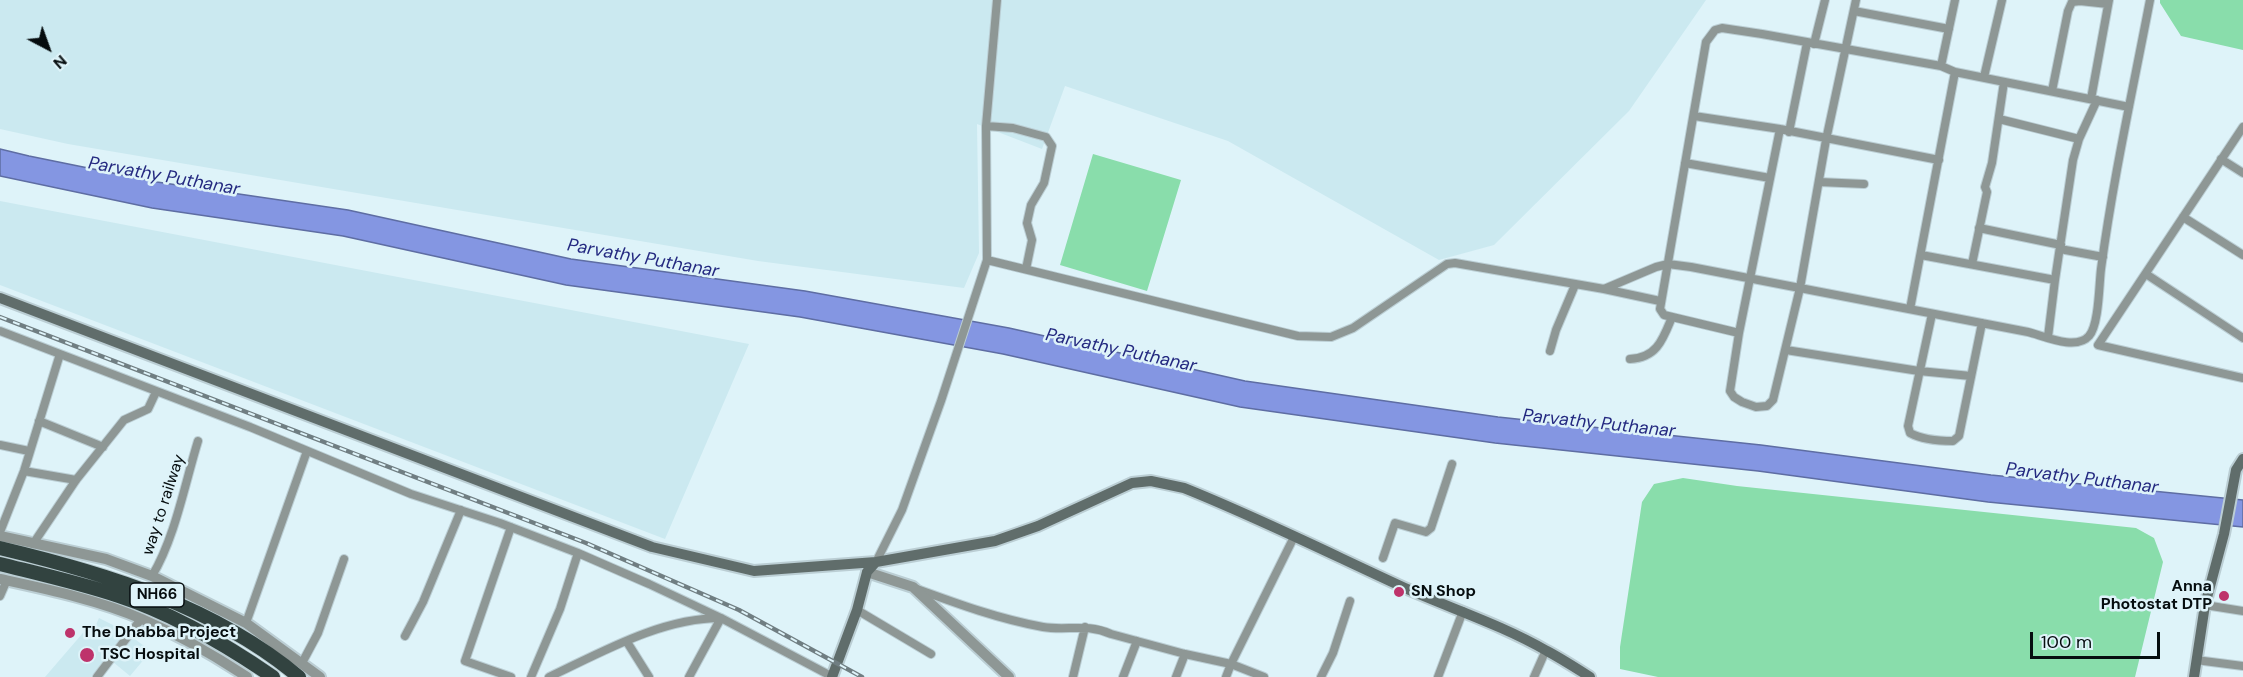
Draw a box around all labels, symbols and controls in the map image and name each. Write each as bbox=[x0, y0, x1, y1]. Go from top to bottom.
north arrow bbox=[18, 18, 78, 78]
text: N bbox=[49, 50, 71, 74]
water label: Parvathy Puthanar bbox=[86, 153, 242, 201]
water label: Parvathy Puthanar bbox=[565, 235, 721, 283]
water label: Parvathy Puthanar bbox=[1044, 324, 1198, 378]
water label: Parvathy Puthanar bbox=[1521, 405, 1677, 443]
street label: way to railway bbox=[139, 452, 189, 558]
water label: Parvathy Puthanar bbox=[2004, 459, 2160, 499]
place label: Anna Photostat DTP bbox=[2101, 577, 2212, 615]
place label: SN Shop bbox=[1411, 582, 1476, 602]
road number: NH66 bbox=[130, 583, 184, 607]
marker: SN Shop bbox=[1392, 585, 1406, 599]
marker: Anna Photostat DTP bbox=[2217, 589, 2231, 603]
scale bar bbox=[2033, 620, 2164, 658]
place label: The Dhabba Project bbox=[82, 623, 236, 643]
marker: The Dhabba Project bbox=[63, 626, 77, 640]
text: 100 m bbox=[2041, 630, 2092, 654]
place label: TSC Hospital bbox=[100, 645, 200, 665]
marker: TSC Hospital bbox=[78, 646, 96, 664]

